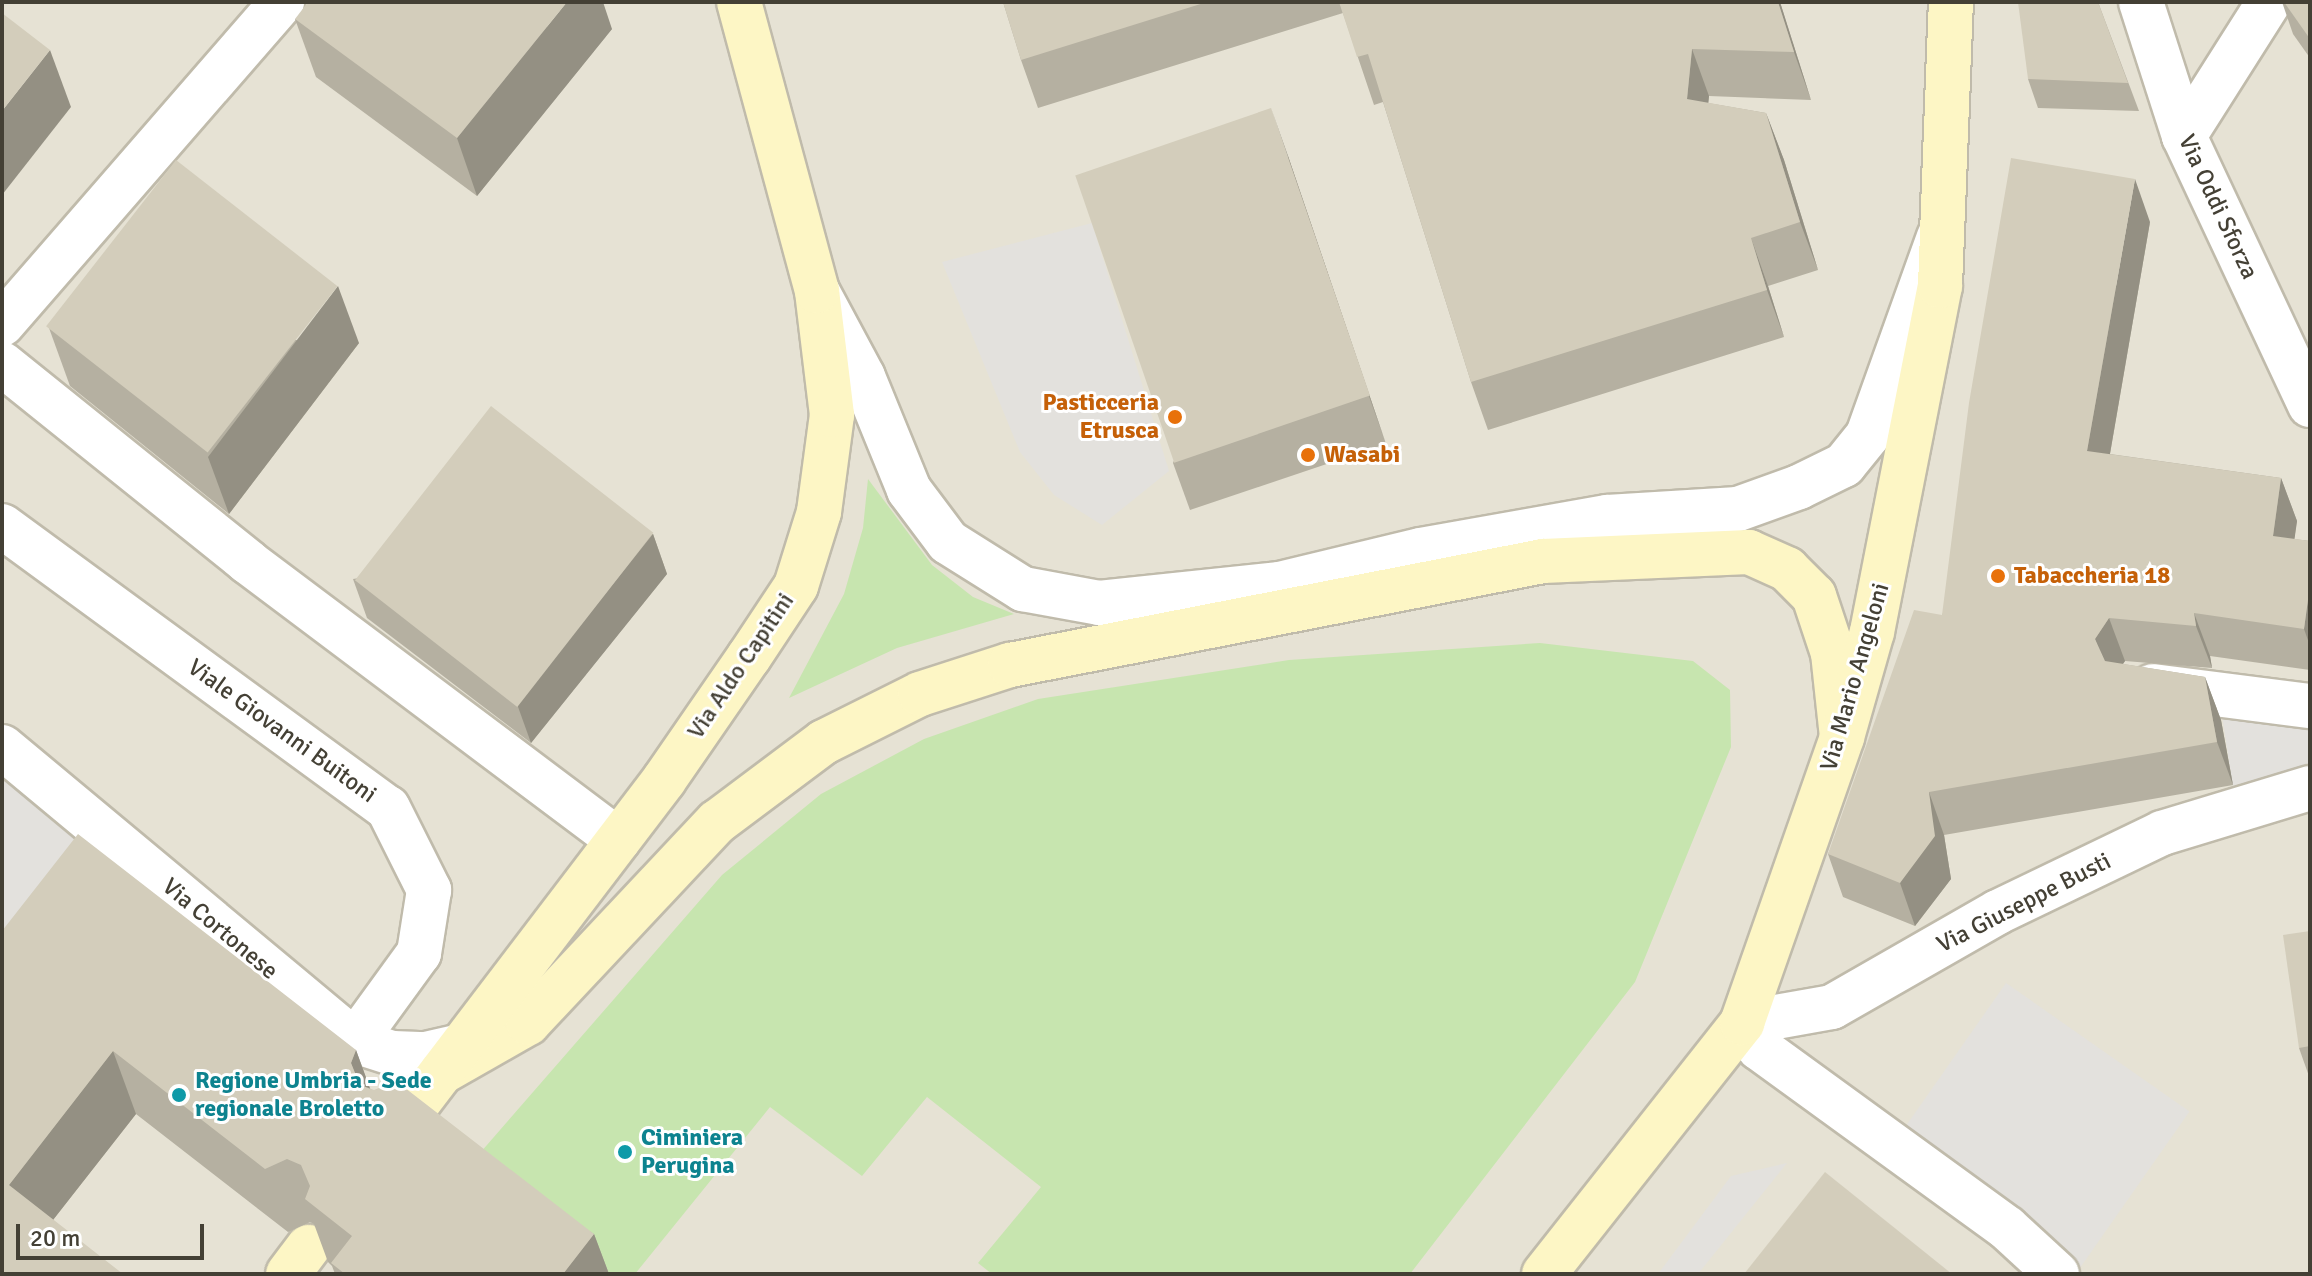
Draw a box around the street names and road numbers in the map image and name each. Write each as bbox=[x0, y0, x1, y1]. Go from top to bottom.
street label: Via Oddi Sforza bbox=[2172, 130, 2264, 284]
street label: Via Mario Angeloni bbox=[1814, 580, 1896, 774]
street label: Via Aldo Capitini bbox=[682, 588, 800, 744]
street label: Viale Giovanni Buitoni bbox=[182, 653, 382, 809]
street label: Via Giuseppe Busti bbox=[1932, 847, 2116, 959]
street label: Via Cortonese bbox=[156, 872, 284, 986]

